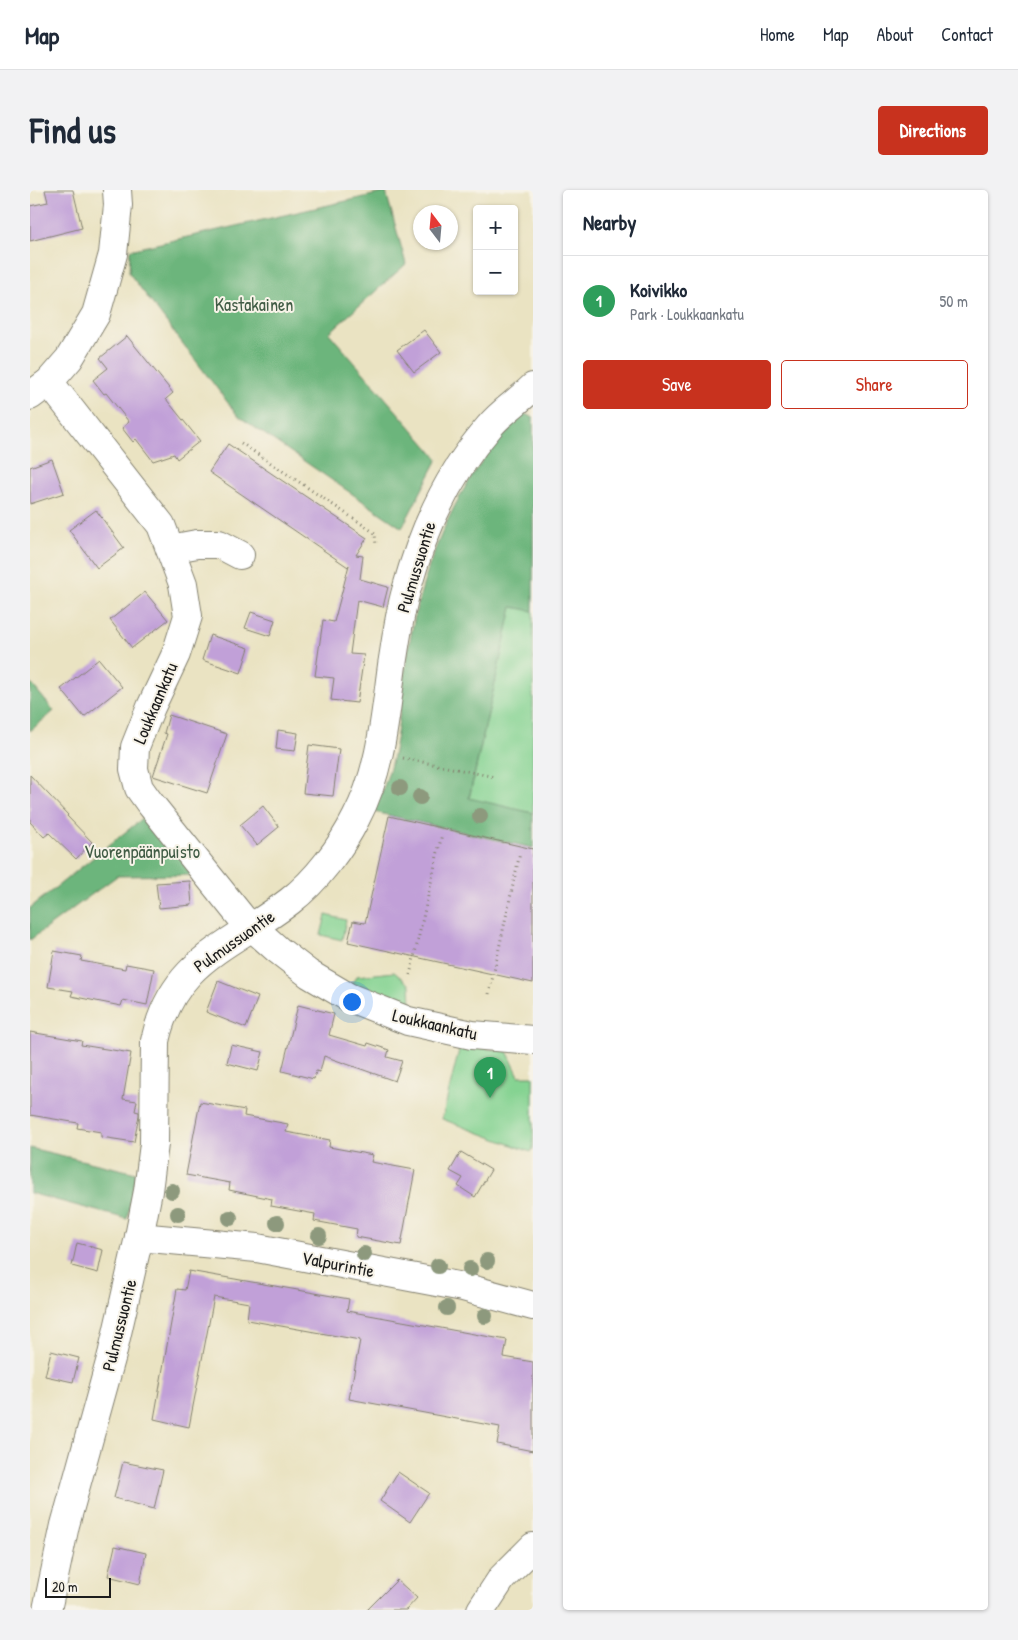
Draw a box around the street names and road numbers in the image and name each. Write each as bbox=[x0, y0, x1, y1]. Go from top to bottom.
street label: Pulmussuontie bbox=[390, 518, 442, 616]
street label: Loukkaankatu bbox=[127, 658, 183, 748]
street label: Pulmussuontie bbox=[188, 904, 280, 978]
street label: Loukkaankatu bbox=[390, 1002, 480, 1046]
street label: Valpurintie bbox=[300, 1245, 376, 1283]
street label: Pulmussuontie bbox=[96, 1276, 142, 1374]

